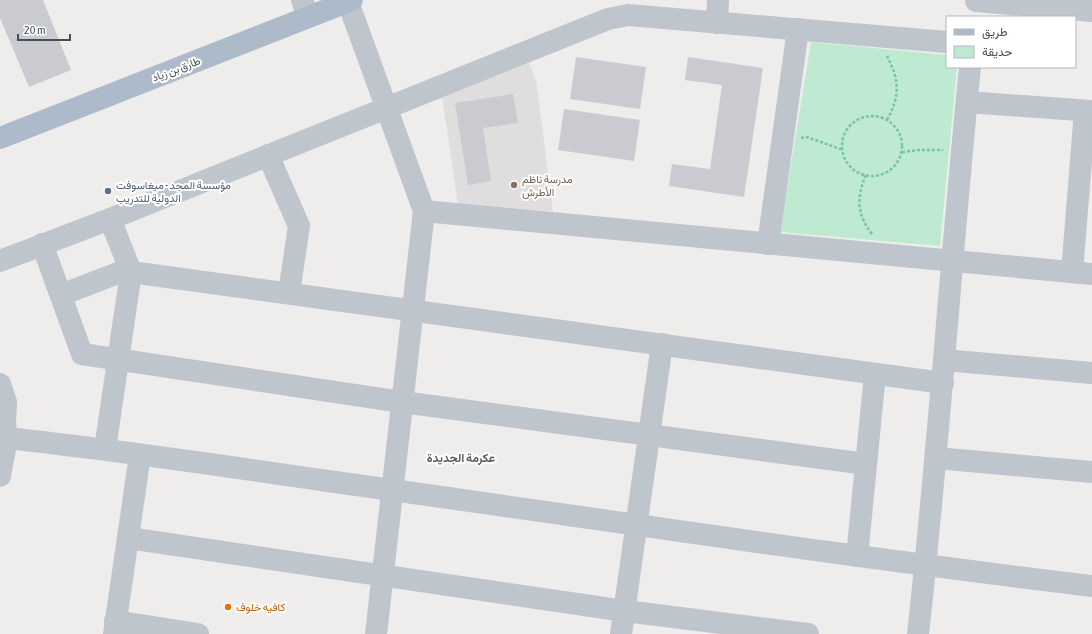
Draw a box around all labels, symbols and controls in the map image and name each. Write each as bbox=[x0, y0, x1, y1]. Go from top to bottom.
scale bar bbox=[18, 16, 70, 42]
legend bbox=[946, 16, 1076, 68]
text: 20 m bbox=[24, 23, 46, 37]
text: طريق bbox=[982, 25, 1008, 40]
text: حديقة bbox=[982, 45, 1012, 59]
street label: طارق بن زياد bbox=[150, 54, 202, 85]
place label: مدرسة ناظم الأطرش bbox=[522, 173, 573, 199]
place label: مؤسسة المجد - ميغاسوفت الدولية للتدريب bbox=[116, 179, 231, 205]
marker: مدرسة ناظم الأطرش bbox=[509, 180, 519, 190]
marker: مؤسسة المجد - ميغاسوفت الدولية للتدريب bbox=[103, 186, 113, 196]
district label: عكرمة الجديدة bbox=[427, 451, 495, 466]
place label: كافيه خلوف bbox=[236, 601, 285, 614]
marker: كافيه خلوف bbox=[223, 602, 233, 612]

